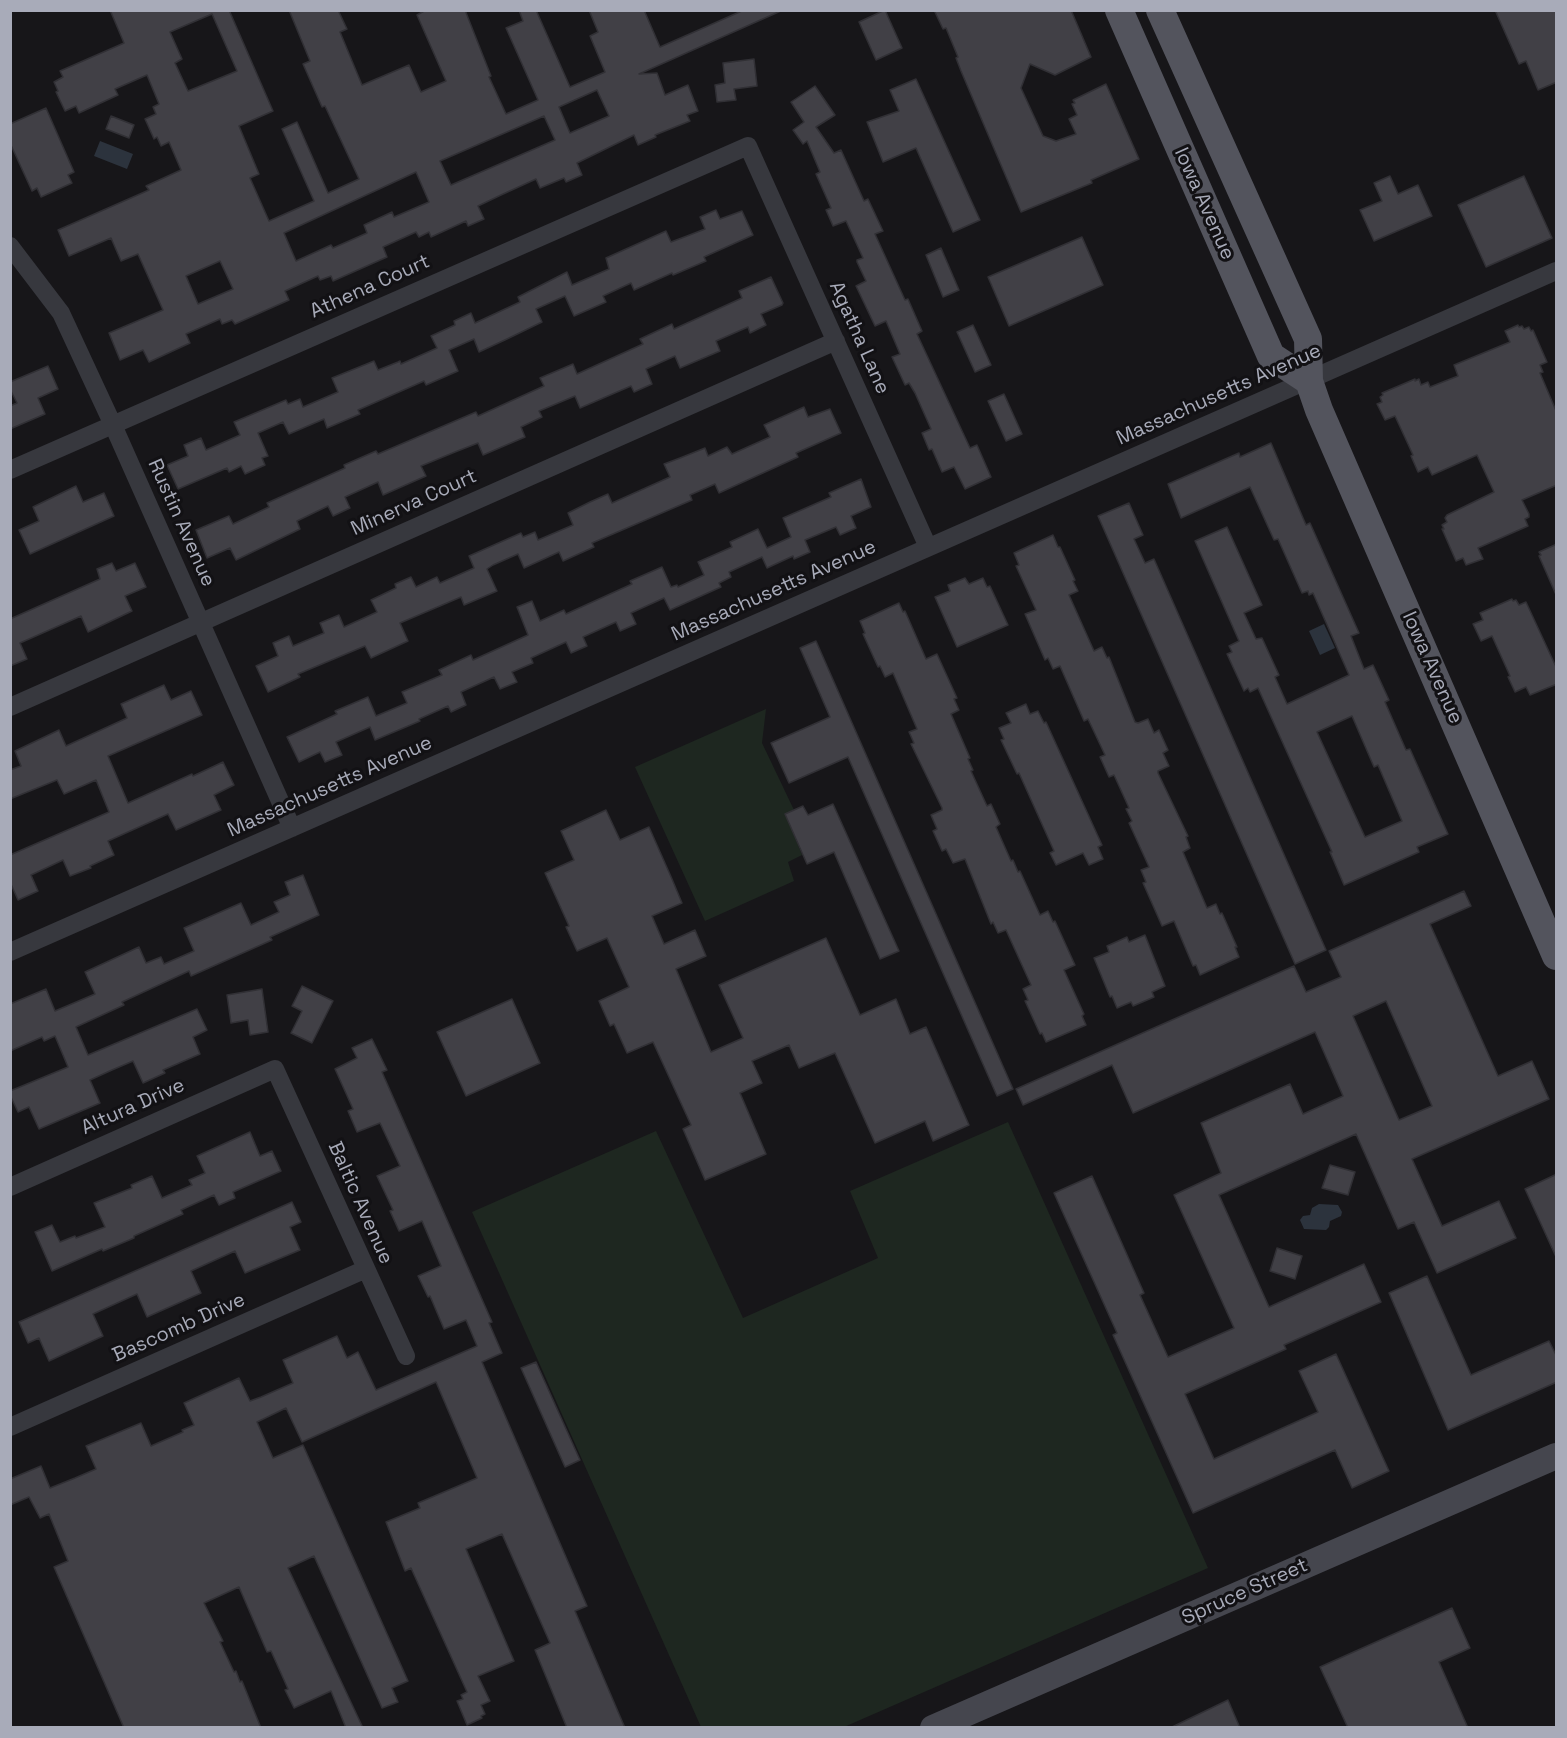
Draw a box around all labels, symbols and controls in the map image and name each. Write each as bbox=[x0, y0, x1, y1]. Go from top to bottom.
street label: Iowa Avenue bbox=[1169, 144, 1239, 264]
street label: Athena Court bbox=[306, 250, 434, 324]
street label: Agatha Lane bbox=[823, 278, 895, 398]
street label: Massachusetts Avenue bbox=[1113, 339, 1325, 451]
street label: Rustin Avenue bbox=[142, 455, 220, 591]
street label: Minerva Court bbox=[347, 465, 481, 541]
street label: Massachusetts Avenue bbox=[668, 535, 880, 647]
street label: Iowa Avenue bbox=[1397, 608, 1467, 728]
street label: Massachusetts Avenue bbox=[224, 731, 436, 843]
street label: Altura Drive bbox=[78, 1074, 188, 1140]
street label: Baltic Avenue bbox=[322, 1138, 398, 1268]
street label: Bascomb Drive bbox=[109, 1288, 249, 1368]
street label: Spruce Street bbox=[1178, 1554, 1312, 1630]

